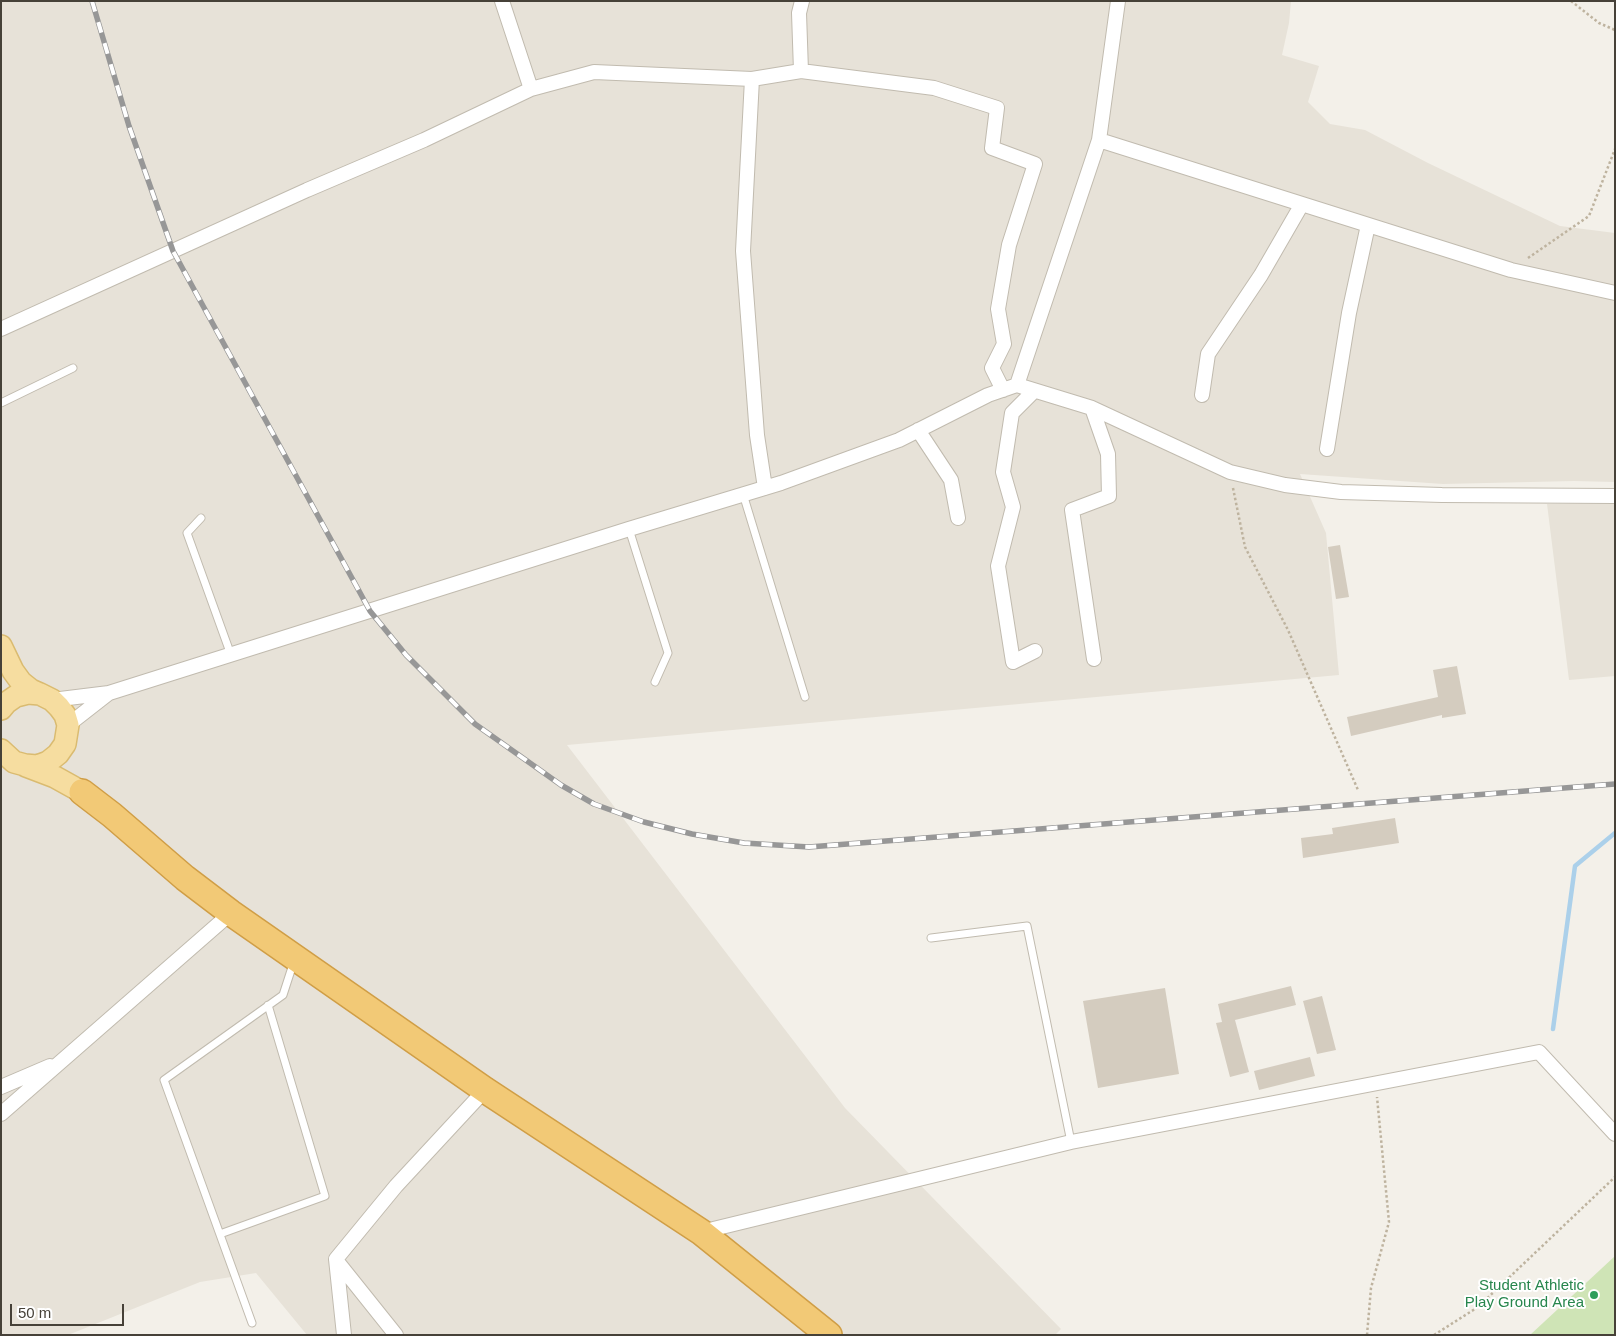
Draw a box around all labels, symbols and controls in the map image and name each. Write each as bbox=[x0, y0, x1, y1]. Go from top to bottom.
place label: Student Athletic Play Ground Area bbox=[1465, 1277, 1584, 1312]
marker: Student Athletic Play Ground Area bbox=[1588, 1289, 1600, 1301]
scale bar bbox=[12, 1294, 126, 1326]
text: 50 m bbox=[18, 1304, 51, 1321]

